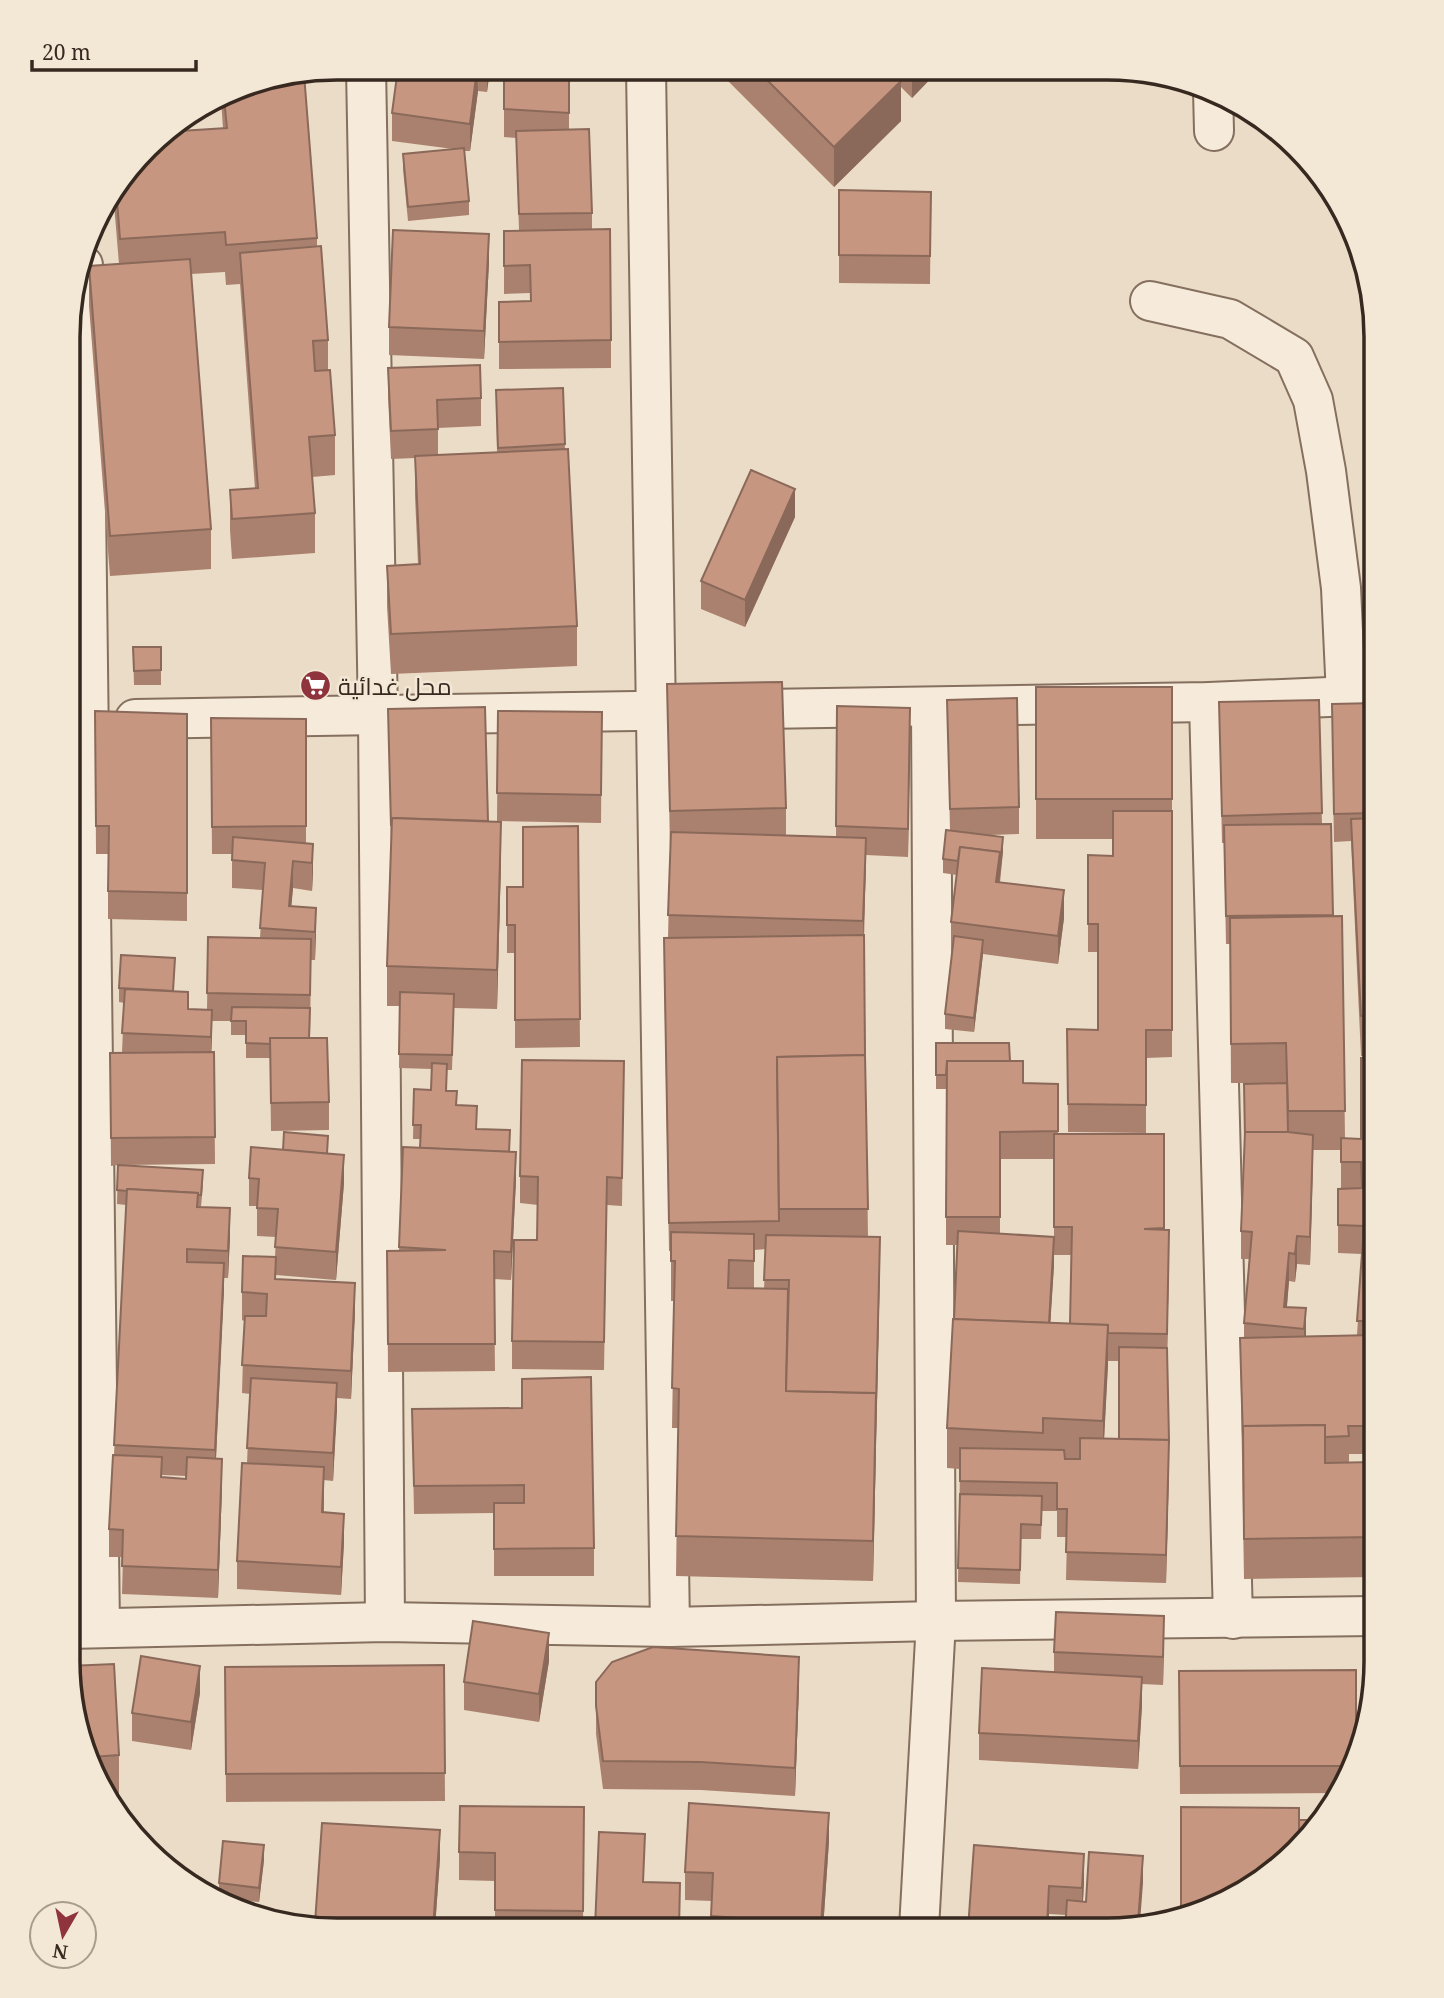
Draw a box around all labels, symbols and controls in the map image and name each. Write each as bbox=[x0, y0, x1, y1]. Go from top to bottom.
scale bar bbox=[32, 28, 196, 72]
text: 20 m bbox=[42, 38, 91, 66]
supermarket icon: محل غدائية bbox=[298, 668, 332, 702]
place label: محل غدائية bbox=[338, 669, 452, 702]
north arrow bbox=[28, 1900, 98, 1970]
text: N bbox=[51, 1938, 70, 1966]

